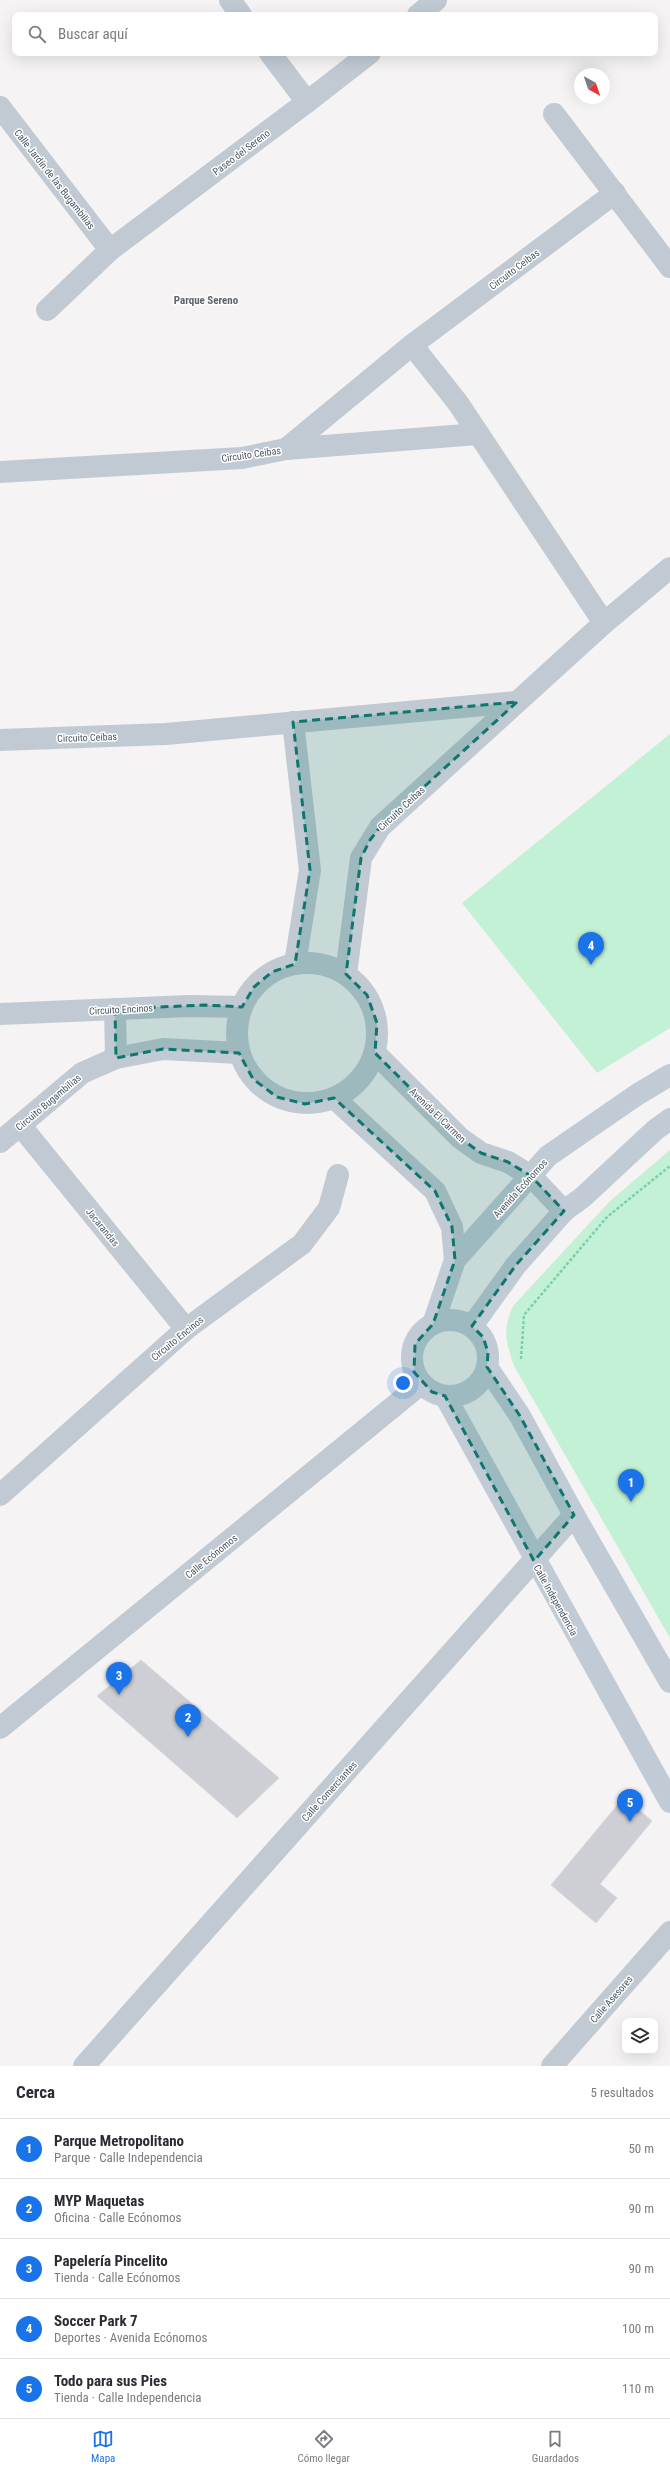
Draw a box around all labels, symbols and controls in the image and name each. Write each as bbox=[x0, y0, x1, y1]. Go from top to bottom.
search box bbox=[12, 12, 658, 56]
icon: search bbox=[26, 23, 48, 45]
text: Buscar aquí bbox=[58, 25, 128, 43]
north arrow bbox=[574, 68, 610, 104]
street label: Calle Jardín de las Bugambilias bbox=[12, 127, 97, 232]
street label: Paseo del Sereno bbox=[211, 127, 272, 177]
street label: Circuito Ceibas bbox=[487, 247, 542, 292]
district label: Parque Sereno bbox=[174, 294, 239, 307]
street label: Circuito Ceibas bbox=[221, 445, 282, 464]
street label: Circuito Ceibas bbox=[57, 731, 118, 744]
street label: Circuito Ceibas bbox=[376, 784, 427, 833]
pin: 4 bbox=[578, 932, 604, 965]
street label: Circuito Encinos bbox=[89, 1002, 154, 1017]
street label: Circuito Bugambilias bbox=[14, 1072, 83, 1133]
street label: Avenida El Carmen bbox=[407, 1086, 468, 1145]
street label: Avenida Ecónomos bbox=[491, 1156, 550, 1220]
street label: Jacarandas bbox=[84, 1206, 122, 1249]
street label: Circuito Encinos bbox=[149, 1314, 206, 1363]
your location bbox=[393, 1373, 413, 1393]
pin: 1 bbox=[618, 1469, 644, 1502]
street label: Calle Ecónomos bbox=[183, 1532, 240, 1581]
street label: Calle Independencia bbox=[531, 1563, 580, 1638]
pin: 3 bbox=[106, 1662, 132, 1695]
pin: 2 bbox=[175, 1704, 201, 1737]
street label: Calle Comerciantes bbox=[300, 1759, 359, 1823]
pin: 5 bbox=[617, 1789, 643, 1822]
street label: Calle Asesores bbox=[588, 1973, 635, 2025]
map controls bbox=[622, 2018, 658, 2054]
button: layers bbox=[622, 2018, 658, 2054]
text: Cerca bbox=[16, 2082, 55, 2102]
text: 5 resultados bbox=[590, 2085, 654, 2100]
text: Parque Metropolitano bbox=[54, 2132, 184, 2150]
text: 1 bbox=[26, 2141, 32, 2156]
text: 50 m bbox=[628, 2141, 654, 2156]
text: Parque · Calle Independencia bbox=[54, 2150, 203, 2165]
text: MYP Maquetas bbox=[54, 2192, 144, 2210]
text: 2 bbox=[26, 2201, 32, 2216]
text: 90 m bbox=[628, 2201, 654, 2216]
text: Oficina · Calle Ecónomos bbox=[54, 2210, 181, 2225]
text: Papelería Pincelito bbox=[54, 2252, 168, 2270]
text: 3 bbox=[26, 2261, 32, 2276]
text: 90 m bbox=[628, 2261, 654, 2276]
text: Tienda · Calle Ecónomos bbox=[54, 2270, 181, 2285]
text: Soccer Park 7 bbox=[54, 2312, 138, 2330]
text: 4 bbox=[26, 2321, 32, 2336]
text: 100 m bbox=[622, 2321, 654, 2336]
text: Deportes · Avenida Ecónomos bbox=[54, 2330, 207, 2345]
text: Todo para sus Pies bbox=[54, 2372, 167, 2390]
text: 5 bbox=[26, 2381, 32, 2396]
text: 110 m bbox=[622, 2381, 654, 2396]
text: Tienda · Calle Independencia bbox=[54, 2390, 202, 2405]
tab: Mapa bbox=[91, 2428, 115, 2465]
tab: Cómo llegar bbox=[297, 2428, 350, 2465]
tab: Guardados bbox=[532, 2428, 579, 2465]

